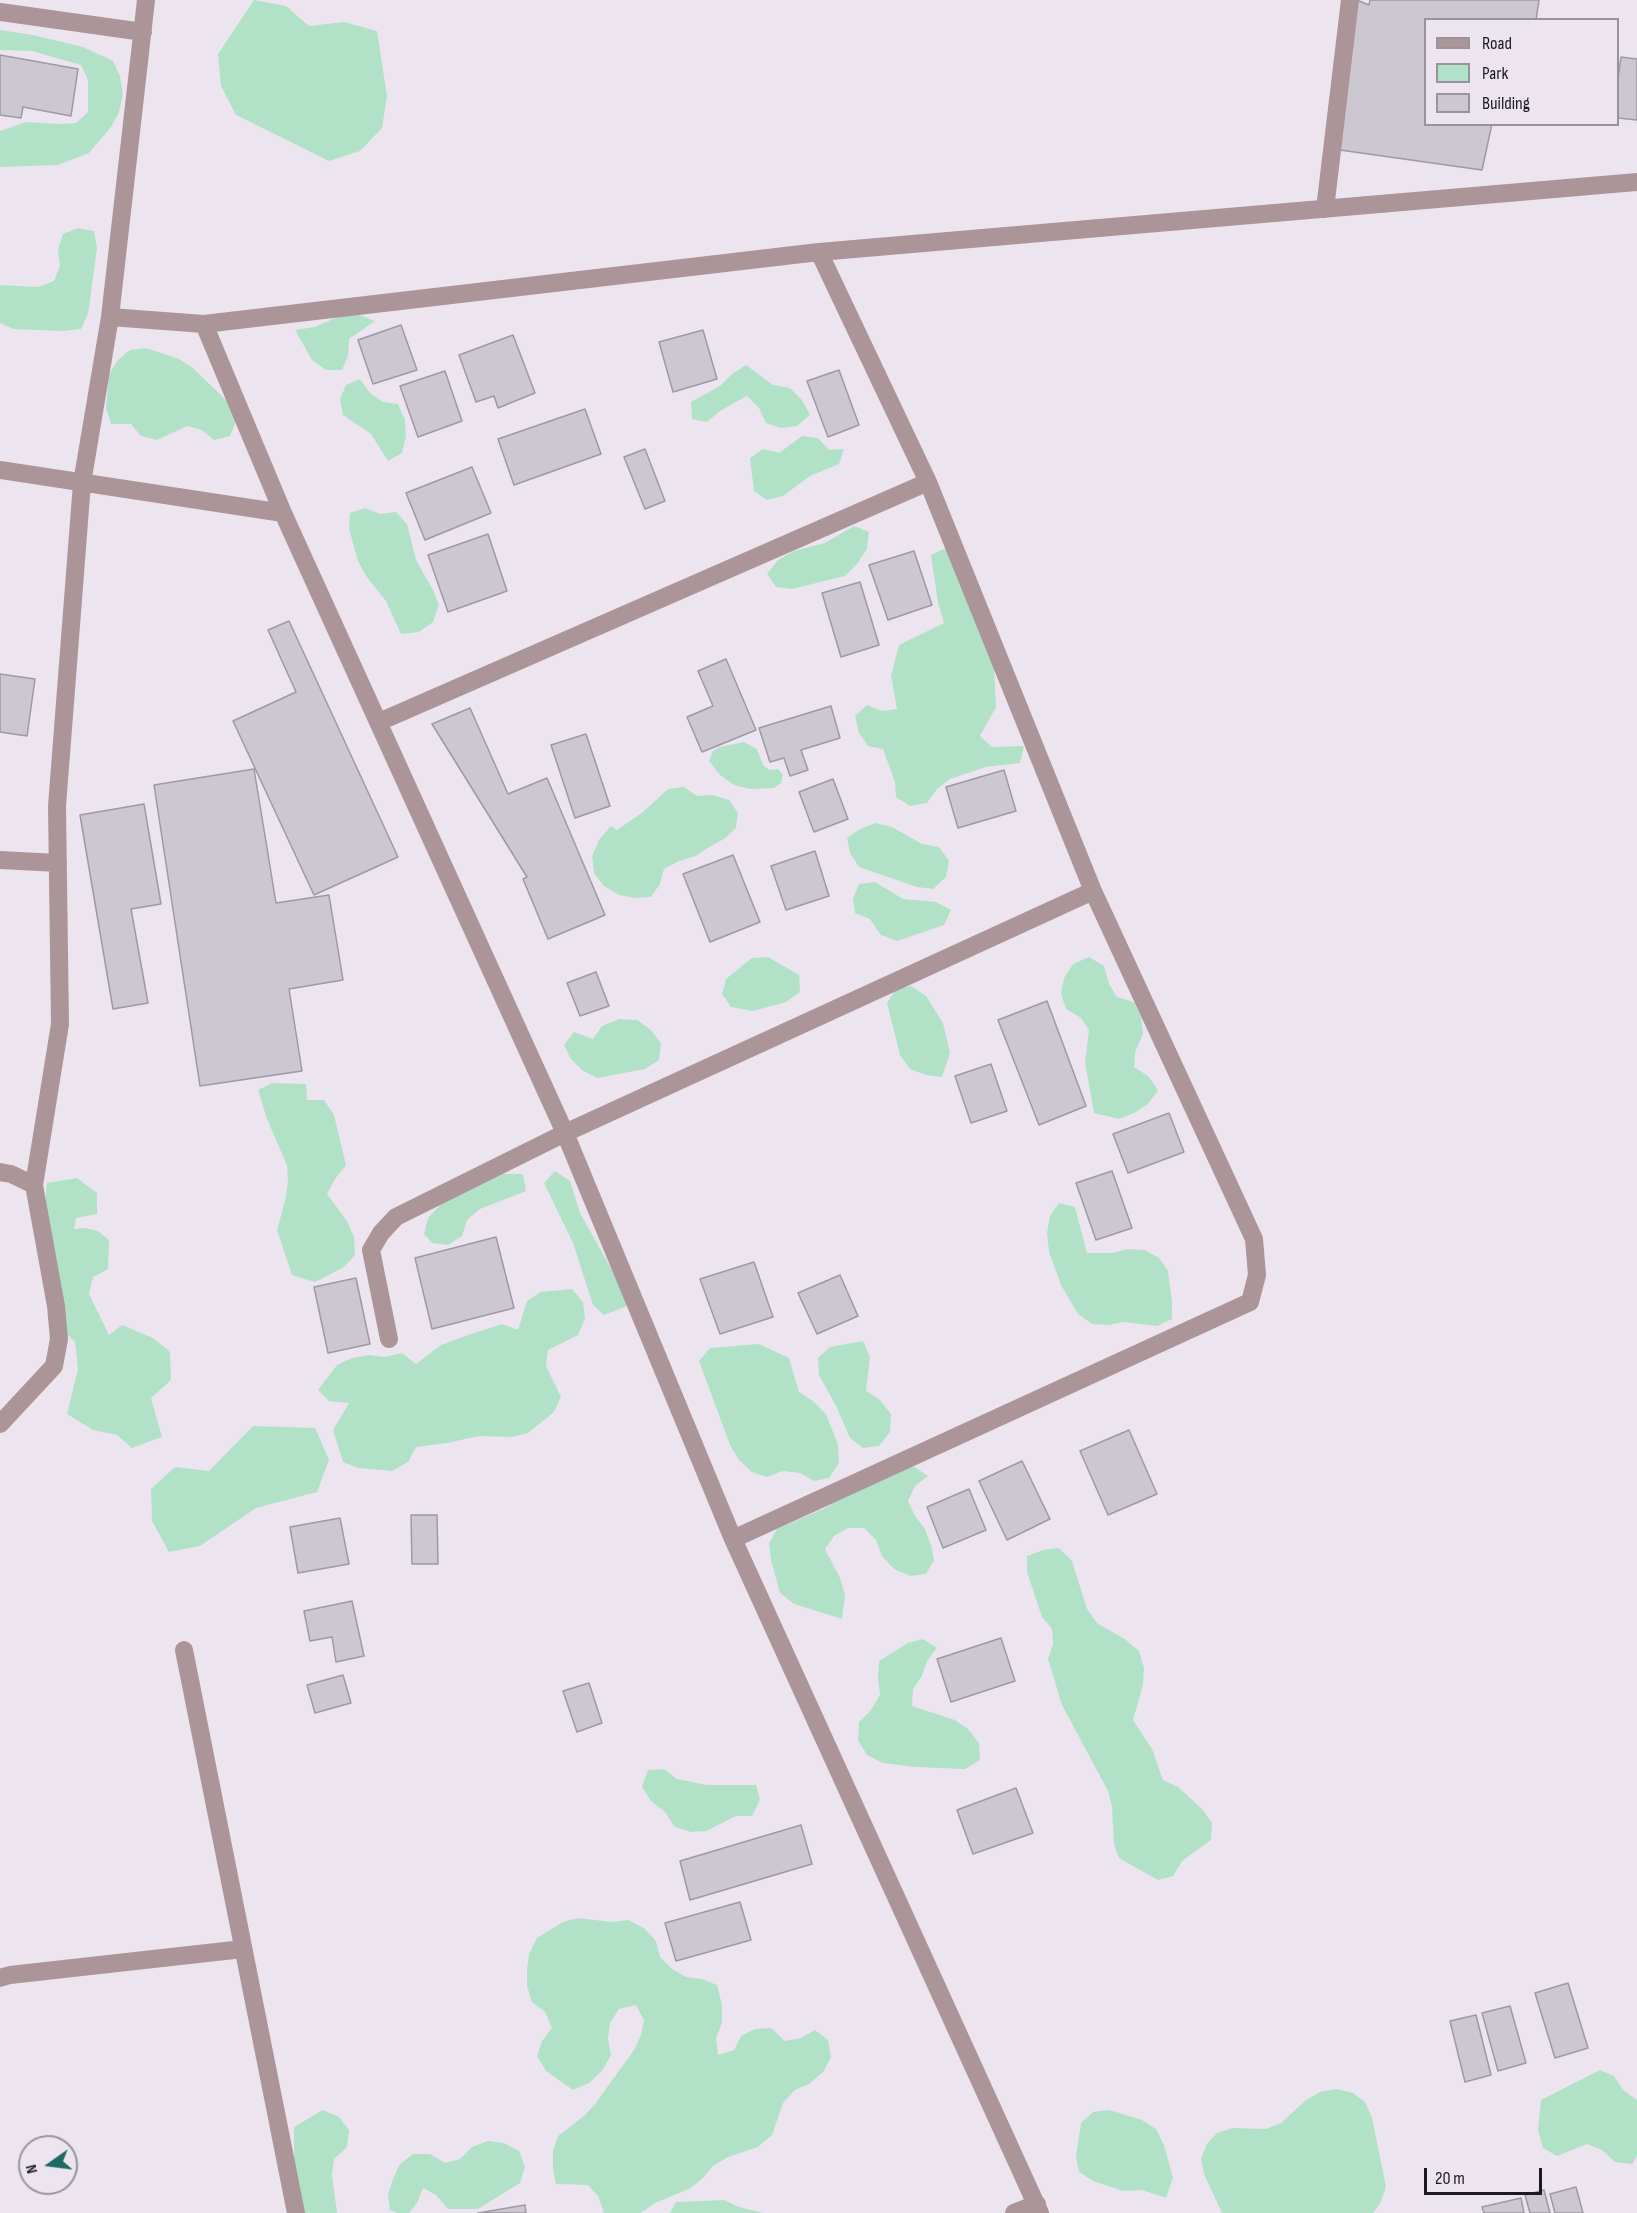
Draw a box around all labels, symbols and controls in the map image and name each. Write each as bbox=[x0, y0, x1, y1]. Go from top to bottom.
legend bbox=[1424, 18, 1619, 126]
text: Road bbox=[1482, 33, 1512, 54]
text: Park bbox=[1482, 63, 1508, 84]
text: Building bbox=[1482, 93, 1530, 114]
north arrow bbox=[18, 2135, 78, 2195]
scale bar bbox=[1427, 2156, 1546, 2194]
text: N bbox=[22, 2163, 42, 2175]
text: 20 m bbox=[1435, 2168, 1465, 2189]

